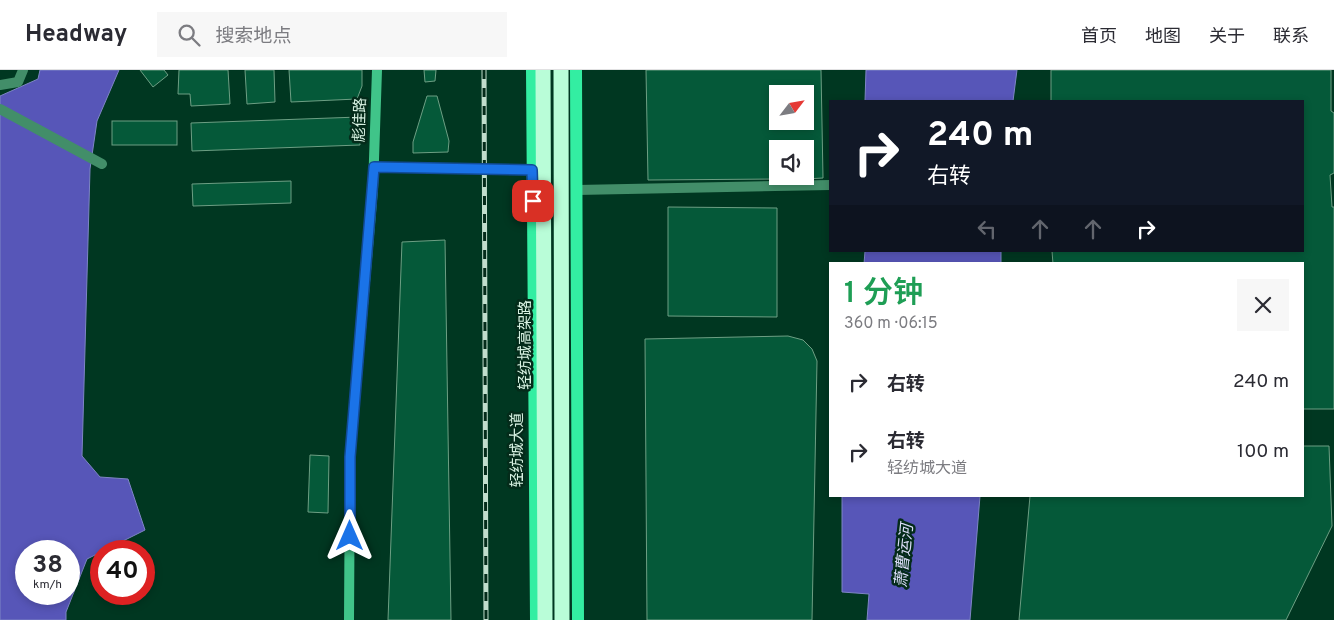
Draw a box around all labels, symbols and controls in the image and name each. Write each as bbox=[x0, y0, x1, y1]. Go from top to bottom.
search box bbox=[157, 12, 507, 57]
text: Headway bbox=[25, 20, 127, 50]
icon: search bbox=[175, 21, 203, 49]
text: 搜索地点 bbox=[215, 25, 291, 49]
text: 首页 bbox=[1081, 26, 1117, 49]
text: 地图 bbox=[1145, 26, 1181, 49]
text: 关于 bbox=[1209, 26, 1245, 49]
text: 联系 bbox=[1273, 26, 1309, 49]
north arrow bbox=[769, 85, 814, 130]
map controls bbox=[769, 85, 814, 185]
street label: 彪佳路 bbox=[351, 97, 371, 143]
text: 240 m bbox=[927, 114, 1033, 158]
icon: right bbox=[844, 120, 909, 185]
button: sound bbox=[769, 140, 814, 185]
text: 右转 bbox=[927, 164, 971, 191]
pin bbox=[512, 180, 554, 222]
icon: arrive bbox=[519, 187, 547, 215]
icon: left bbox=[973, 215, 1001, 243]
icon: ahead bbox=[1026, 215, 1054, 243]
icon: ahead bbox=[1079, 215, 1107, 243]
icon: right bbox=[1132, 215, 1160, 243]
text: 1 分钟 bbox=[844, 276, 923, 313]
button: close bbox=[1237, 279, 1289, 331]
street label: 轻纺城高架路 bbox=[517, 300, 536, 390]
text: 360 m · 06:15 bbox=[844, 314, 938, 334]
icon: right bbox=[844, 368, 872, 396]
text: 240 m bbox=[1233, 370, 1289, 394]
text: 右转 bbox=[887, 373, 925, 397]
street label: 轻纺城大道 bbox=[509, 412, 528, 488]
text: 右转 bbox=[887, 430, 925, 454]
icon: right bbox=[844, 438, 872, 466]
text: 100 m bbox=[1237, 440, 1289, 464]
text: 轻纺城大道 bbox=[887, 459, 967, 479]
position arrow bbox=[323, 509, 375, 561]
water label: 萧曹运河 bbox=[892, 520, 919, 589]
speed limit sign: 40 bbox=[90, 540, 155, 605]
text: 38 bbox=[32, 550, 63, 582]
text: km/h bbox=[33, 577, 62, 593]

